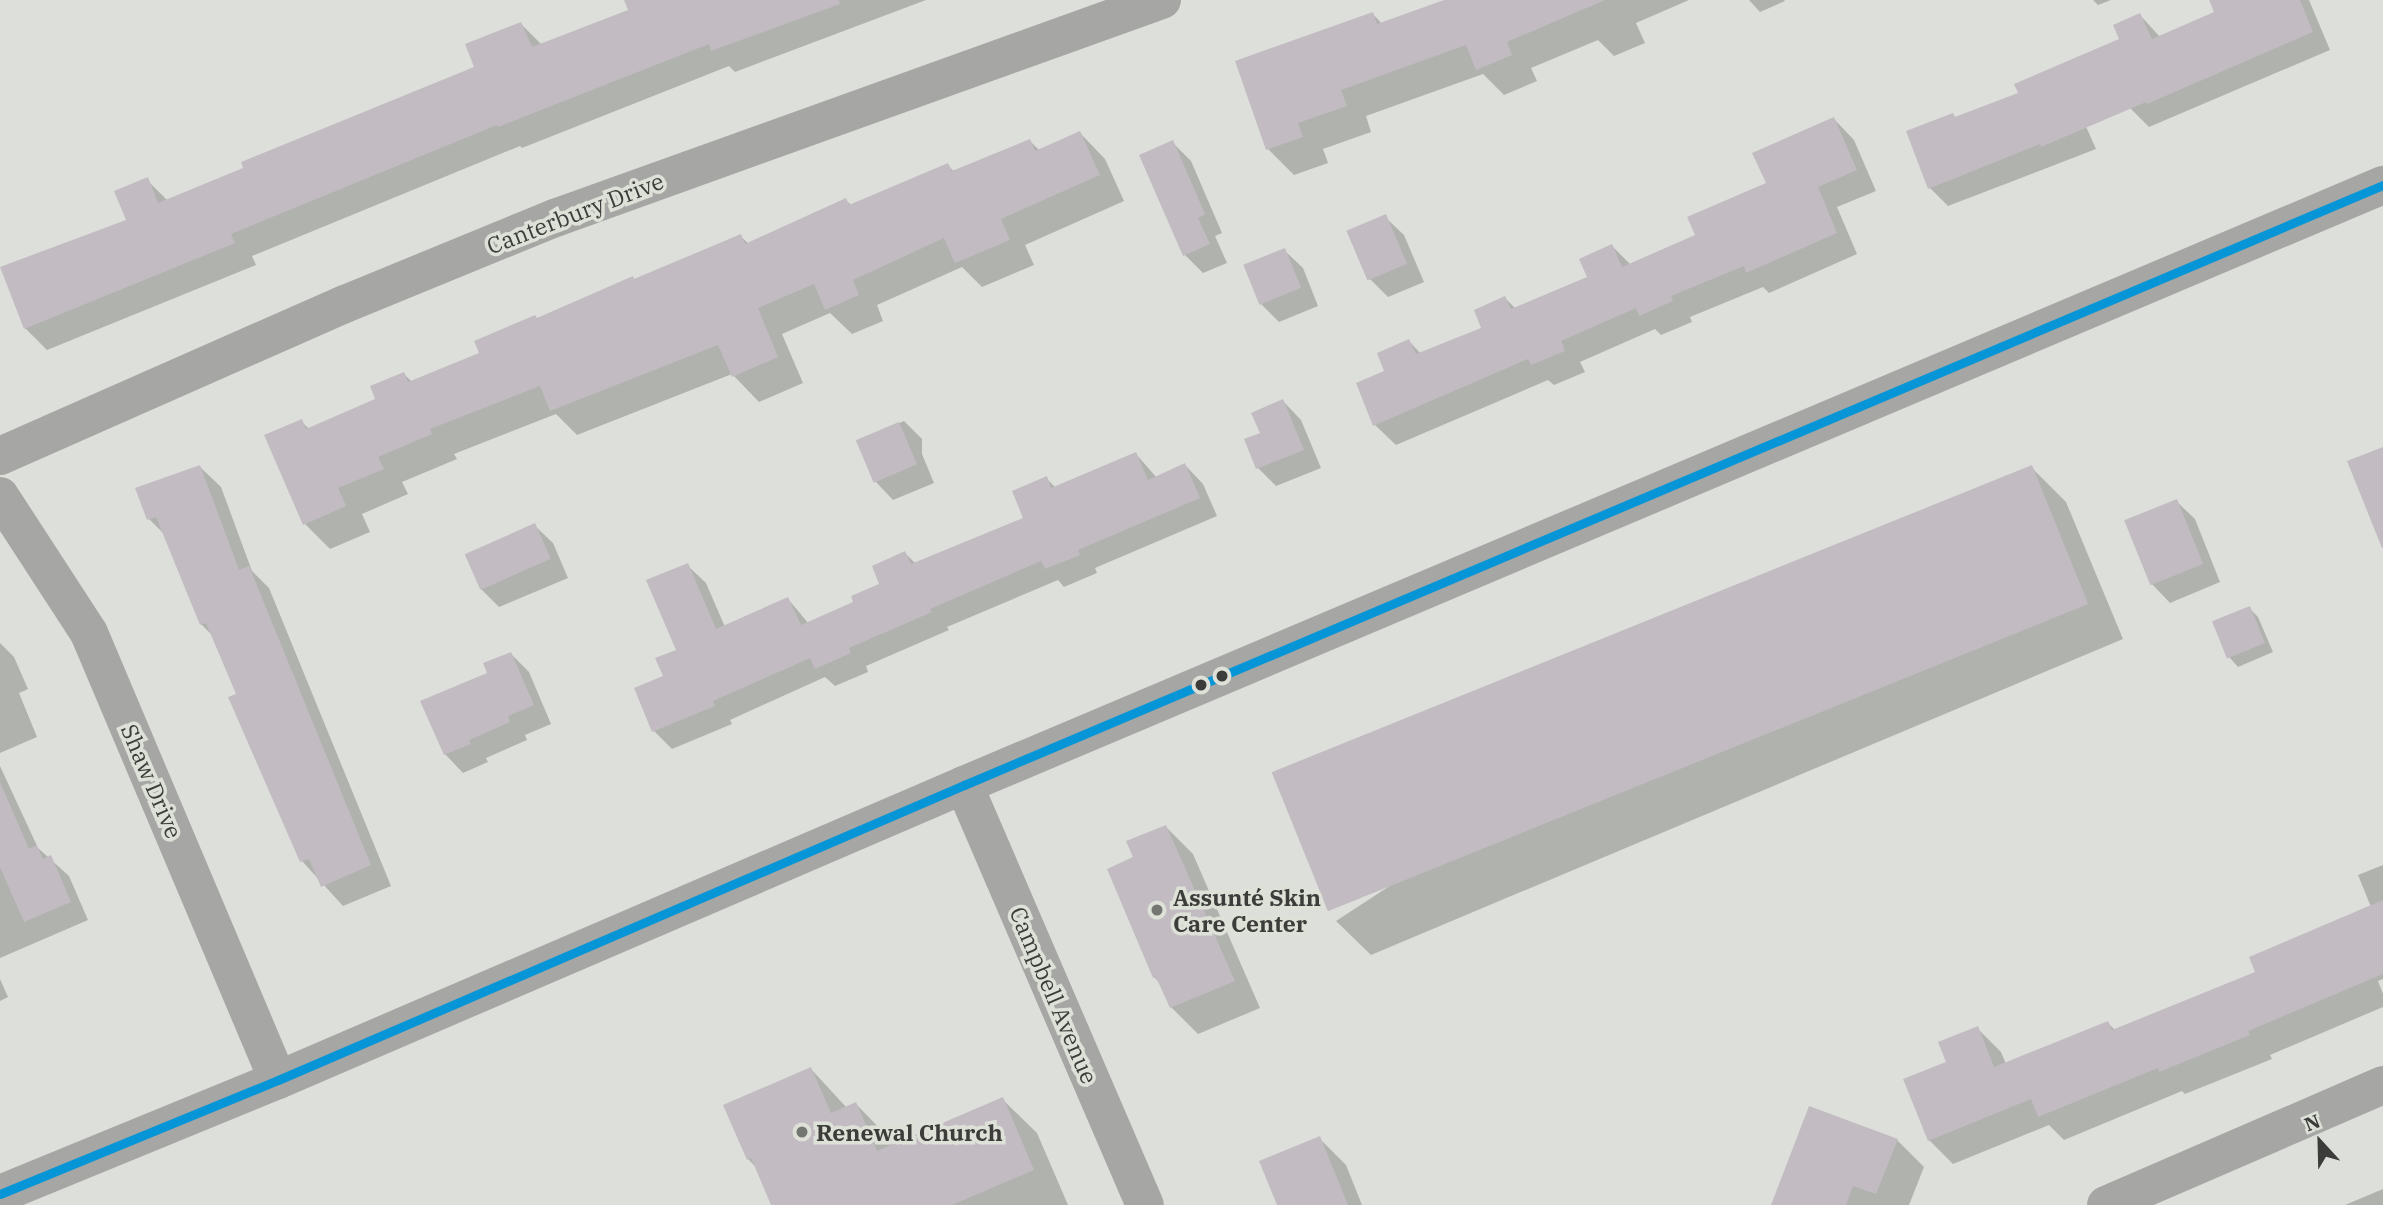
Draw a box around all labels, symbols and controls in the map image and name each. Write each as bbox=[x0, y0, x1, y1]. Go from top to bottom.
street label: Canterbury Drive bbox=[483, 167, 667, 259]
unlabelled marker bbox=[1215, 669, 1229, 683]
unlabelled marker bbox=[1194, 678, 1208, 692]
street label: Shaw Drive bbox=[116, 720, 188, 842]
place label: Assunté Skin Care Center bbox=[1173, 883, 1321, 937]
marker: Assunté Skin Care Center bbox=[1147, 900, 1167, 920]
street label: Campbell Avenue bbox=[1004, 902, 1104, 1088]
north arrow bbox=[2285, 1107, 2355, 1177]
text: N bbox=[2301, 1109, 2324, 1136]
place label: Renewal Church bbox=[816, 1118, 1003, 1146]
marker: Renewal Church bbox=[794, 1124, 810, 1140]

